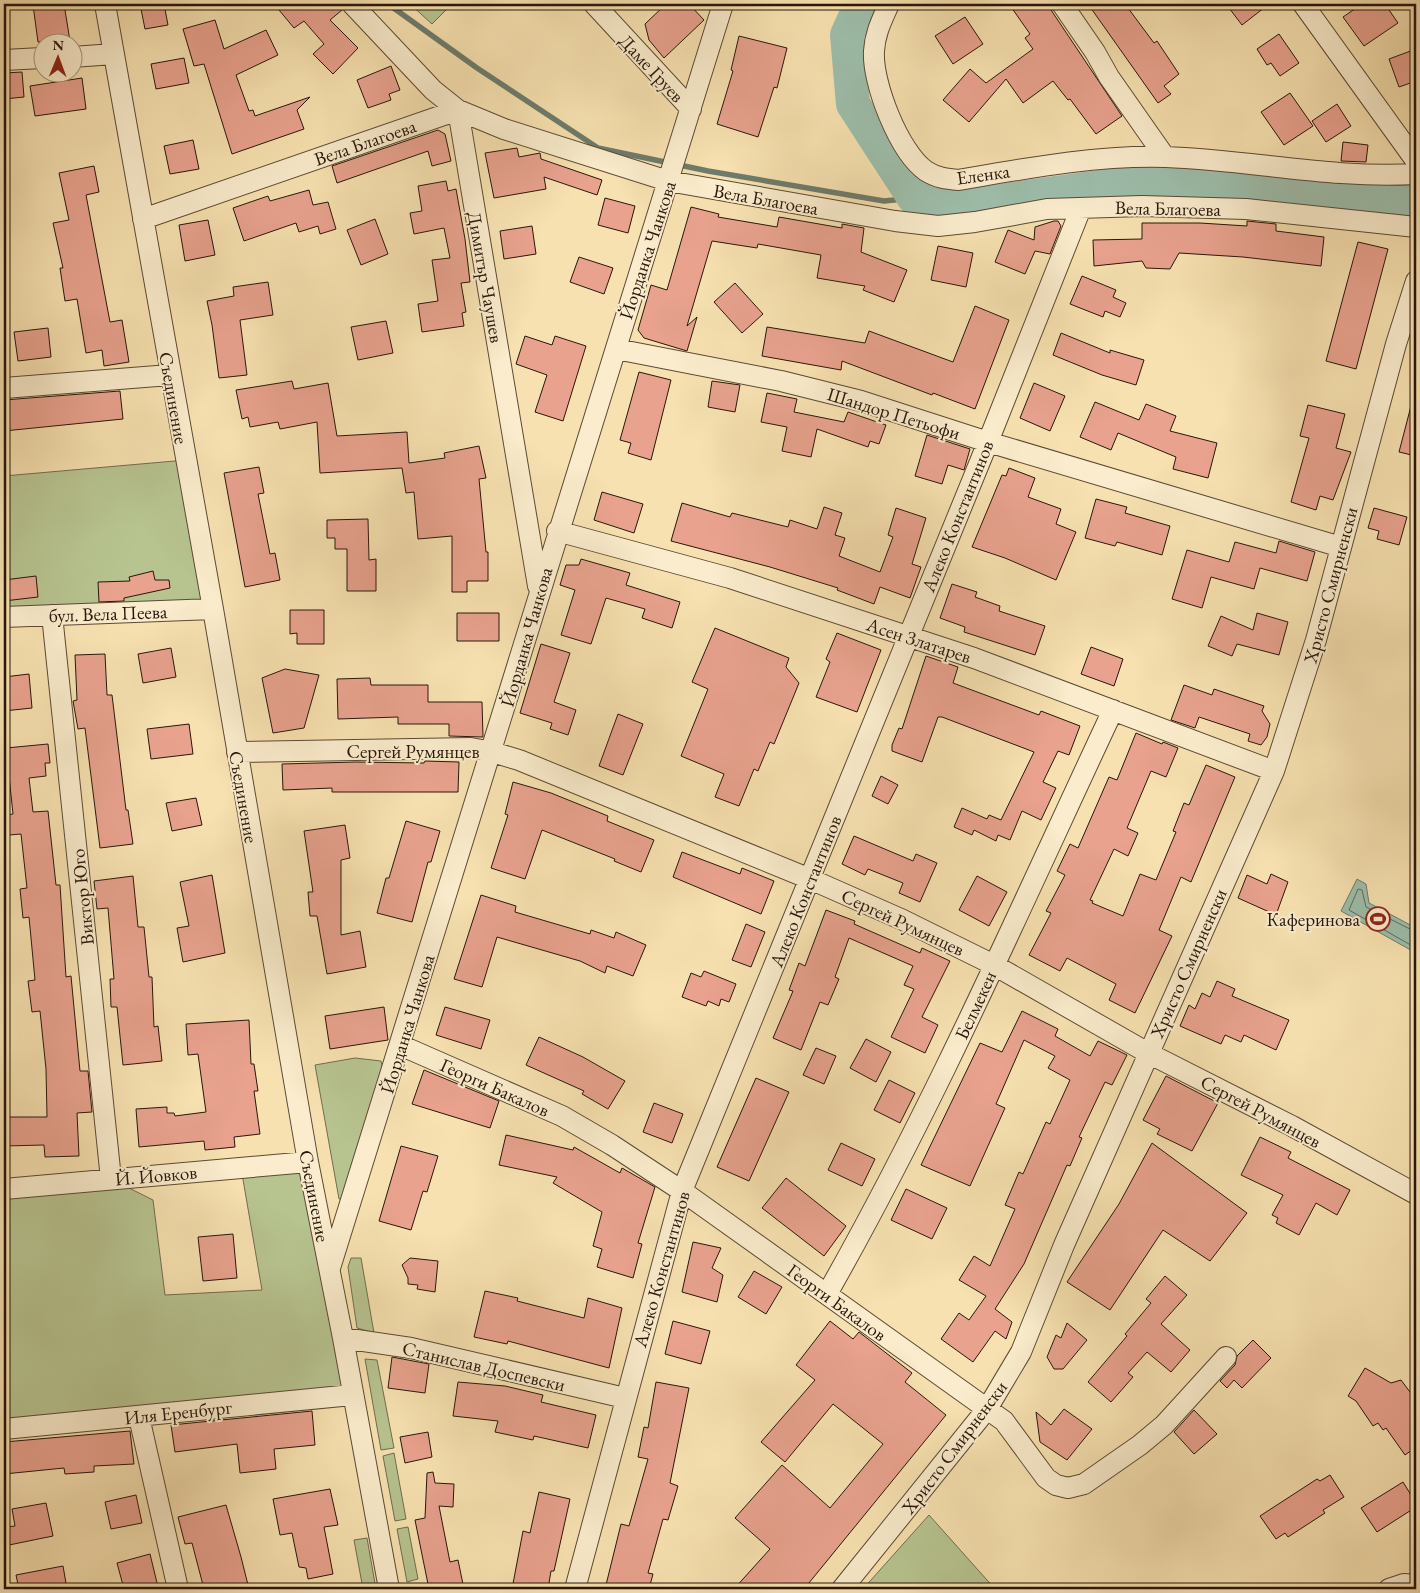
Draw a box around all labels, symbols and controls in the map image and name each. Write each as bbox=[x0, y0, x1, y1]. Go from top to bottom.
street label: Даме Груев bbox=[614, 29, 690, 108]
north arrow bbox=[32, 32, 82, 82]
text: N bbox=[52, 36, 65, 54]
street label: Вела Благоева bbox=[311, 113, 420, 172]
street label: Еленка bbox=[955, 158, 1012, 191]
street label: Йорданка Чанкова bbox=[613, 177, 682, 323]
street label: Вела Благоева bbox=[711, 178, 821, 221]
street label: Вела Благоева bbox=[1115, 195, 1222, 222]
street label: Димитър Чаушев bbox=[462, 210, 509, 345]
street label: Съединение bbox=[153, 350, 194, 446]
street label: Шандор Петьофи bbox=[824, 381, 963, 446]
street label: Алеко Константинов bbox=[915, 437, 999, 597]
street label: Христо Смирненски bbox=[1297, 504, 1363, 667]
street label: Йорданка Чанкова bbox=[495, 564, 559, 710]
street label: бул. Вела Пеева bbox=[48, 599, 168, 628]
street label: Асен Златарев bbox=[862, 611, 974, 669]
street label: Сергей Румянцев bbox=[346, 739, 480, 764]
street label: Съединение bbox=[223, 749, 264, 845]
street label: Алеко Константинов bbox=[763, 812, 847, 972]
street label: Виктор Юго bbox=[65, 848, 100, 946]
street label: Сергей Румянцев bbox=[837, 883, 968, 962]
street label: Христо Смирненски bbox=[1144, 885, 1233, 1043]
sports icon: Каферинова bbox=[1365, 906, 1391, 932]
place label: Каферинова bbox=[1267, 907, 1360, 932]
street label: Йорданка Чанкова bbox=[374, 951, 441, 1097]
street label: Белмекен bbox=[949, 967, 1002, 1044]
street label: Георги Бакалов bbox=[436, 1052, 553, 1123]
street label: Сергей Румянцев bbox=[1196, 1069, 1325, 1154]
street label: Съединение bbox=[293, 1148, 336, 1244]
street label: Й. Йовков bbox=[114, 1159, 198, 1192]
street label: Алеко Константинов bbox=[627, 1188, 696, 1351]
street label: Георги Бакалов bbox=[782, 1258, 891, 1347]
street label: Станислав Доспевски bbox=[400, 1336, 568, 1397]
street label: Христо Смирненски bbox=[895, 1375, 1013, 1520]
street label: Иля Еренбург bbox=[123, 1394, 233, 1431]

